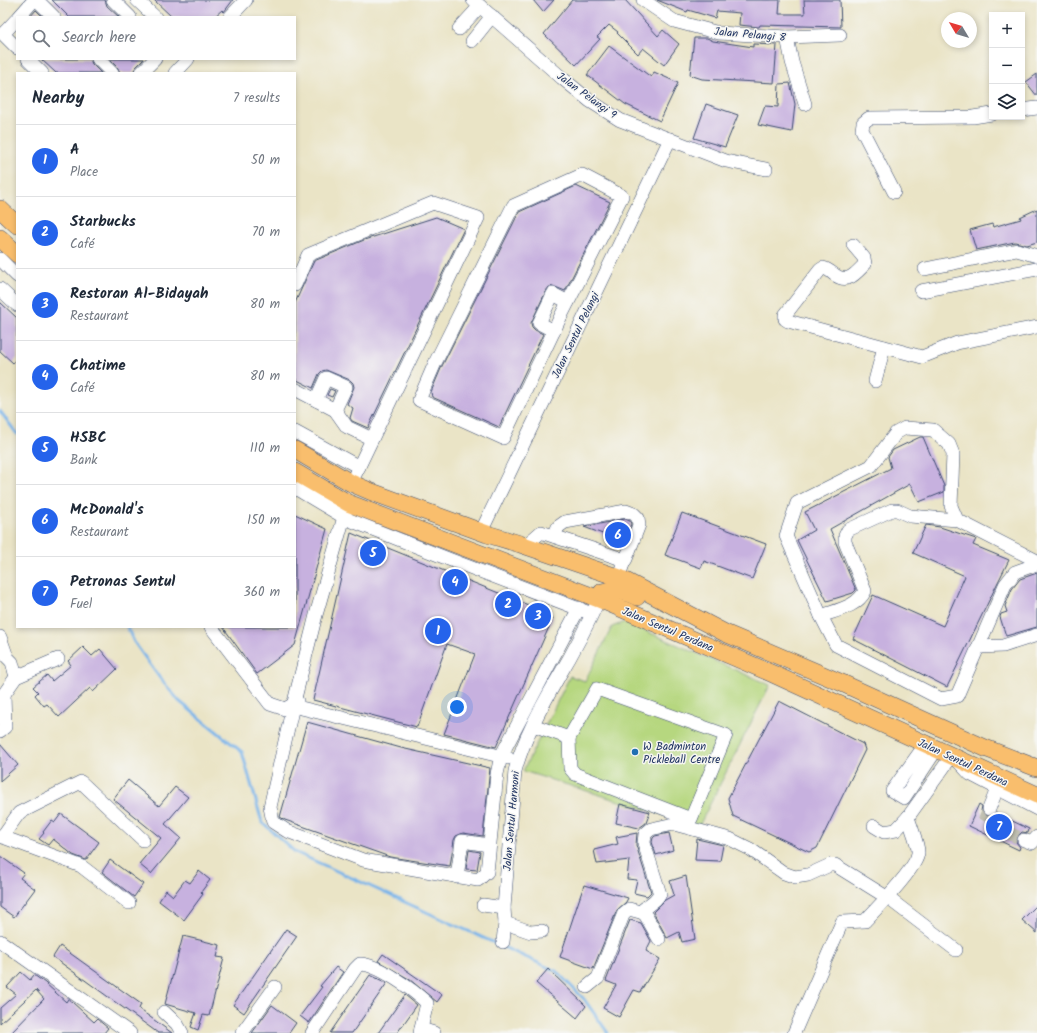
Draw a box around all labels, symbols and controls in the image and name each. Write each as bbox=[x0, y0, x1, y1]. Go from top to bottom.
north arrow bbox=[941, 12, 977, 48]
map controls bbox=[989, 12, 1025, 120]
button: + bbox=[989, 12, 1025, 48]
search box bbox=[16, 16, 296, 60]
street label: Jalan Pelangi 8 bbox=[713, 23, 787, 47]
text: Search here bbox=[62, 26, 136, 50]
icon: search bbox=[30, 27, 52, 49]
button: − bbox=[989, 48, 1025, 84]
street label: Jalan Pelangi 9 bbox=[553, 68, 621, 124]
button: layers bbox=[989, 84, 1025, 120]
text: Nearby bbox=[32, 85, 84, 112]
text: 7 results bbox=[233, 88, 280, 109]
text: A bbox=[70, 138, 79, 162]
text: 1 bbox=[43, 150, 47, 171]
text: 50 m bbox=[251, 150, 280, 171]
text: Place bbox=[70, 162, 98, 183]
text: Starbucks bbox=[70, 210, 136, 234]
text: 2 bbox=[41, 222, 49, 243]
text: 70 m bbox=[252, 222, 280, 243]
text: Café bbox=[70, 234, 94, 255]
text: Restoran Al-Bidayah bbox=[70, 282, 208, 306]
street label: Jalan Sentul Pelangi bbox=[547, 289, 605, 382]
text: 3 bbox=[41, 294, 49, 315]
text: 80 m bbox=[250, 294, 280, 315]
text: Restaurant bbox=[70, 306, 129, 327]
text: Chatime bbox=[70, 354, 126, 378]
text: 4 bbox=[41, 366, 49, 387]
text: 80 m bbox=[250, 366, 280, 387]
text: Café bbox=[70, 378, 94, 399]
text: HSBC bbox=[70, 426, 107, 450]
text: 5 bbox=[42, 438, 48, 459]
text: 110 m bbox=[250, 438, 280, 459]
text: Bank bbox=[70, 450, 97, 471]
text: McDonald's bbox=[70, 498, 144, 522]
text: 6 bbox=[41, 510, 49, 531]
text: 150 m bbox=[247, 510, 280, 531]
pin: 6 bbox=[605, 520, 631, 550]
text: Restaurant bbox=[70, 522, 129, 543]
pin: 5 bbox=[360, 538, 386, 568]
pin: 4 bbox=[442, 567, 468, 597]
text: Petronas Sentul bbox=[70, 570, 175, 594]
text: 7 bbox=[42, 582, 48, 603]
text: 360 m bbox=[243, 582, 280, 603]
pin: 2 bbox=[495, 589, 521, 619]
text: Fuel bbox=[70, 594, 92, 615]
pin: 3 bbox=[525, 601, 551, 631]
street label: Jalan Sentul Perdana bbox=[619, 602, 716, 657]
pin: 1 bbox=[425, 616, 451, 646]
your location bbox=[447, 697, 467, 717]
street label: Jalan Sentul Perdana bbox=[914, 734, 1011, 792]
place label: W Badminton Pickleball Centre bbox=[643, 738, 720, 769]
marker: W Badminton Pickleball Centre bbox=[630, 747, 640, 757]
street label: Jalan Sentul Harmoni bbox=[499, 770, 525, 872]
pin: 7 bbox=[986, 812, 1012, 842]

